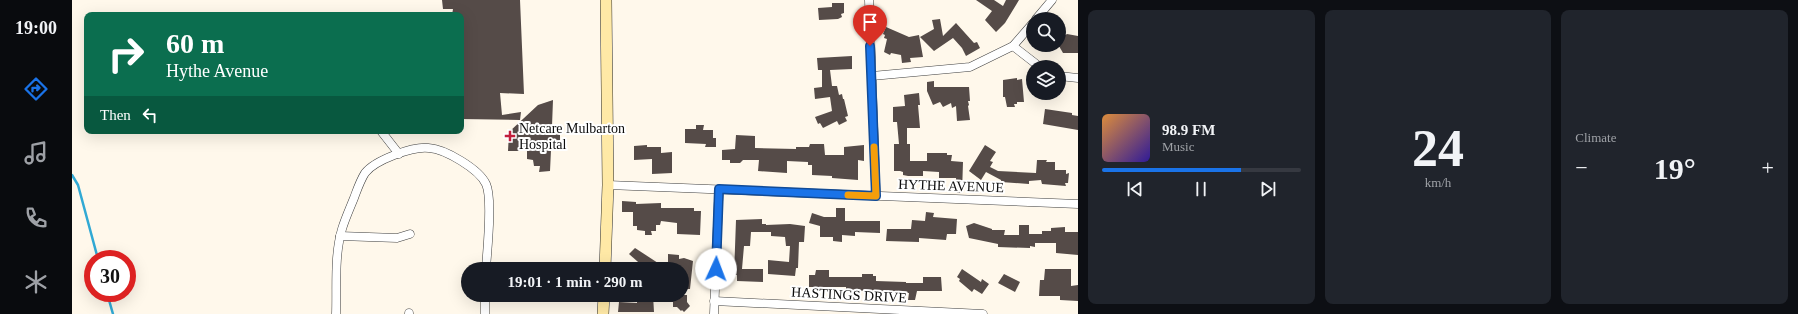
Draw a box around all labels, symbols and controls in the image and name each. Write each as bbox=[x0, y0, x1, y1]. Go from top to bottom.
pin bbox=[853, 5, 887, 46]
icon: arrive bbox=[859, 11, 881, 33]
map controls bbox=[1026, 12, 1066, 100]
button: search bbox=[1026, 12, 1066, 52]
text: 19:00 bbox=[15, 18, 57, 38]
icon: right bbox=[100, 28, 152, 80]
text: 60 m bbox=[166, 28, 224, 59]
button: layers bbox=[1026, 60, 1066, 100]
text: Hythe Avenue bbox=[166, 61, 268, 81]
icon: directions bbox=[22, 75, 50, 103]
icon: left bbox=[139, 104, 161, 126]
text: Then bbox=[100, 107, 131, 123]
text: 24 bbox=[1412, 120, 1464, 177]
place label: Netcare Mulbarton Hospital bbox=[519, 121, 625, 152]
text: 98.9 FM bbox=[1162, 122, 1215, 138]
marker: Netcare Mulbarton Hospital bbox=[504, 130, 516, 142]
text: Climate bbox=[1575, 130, 1617, 145]
icon: music bbox=[22, 139, 50, 167]
text: Music bbox=[1162, 139, 1195, 154]
text: 19° bbox=[1654, 152, 1696, 185]
text: − bbox=[1575, 155, 1588, 180]
text: + bbox=[1762, 155, 1774, 180]
text: km/h bbox=[1425, 175, 1451, 190]
street label: HYTHE AVENUE bbox=[898, 177, 1004, 195]
icon: previous bbox=[1124, 178, 1146, 200]
icon: pause bbox=[1190, 178, 1212, 200]
icon: next bbox=[1257, 178, 1279, 200]
icon: phone bbox=[22, 204, 50, 232]
position arrow bbox=[695, 248, 737, 290]
speed limit sign: 30 bbox=[84, 250, 136, 302]
icon: climate bbox=[22, 268, 50, 296]
text: 19:01 · 1 min · 290 m bbox=[508, 274, 643, 290]
street label: HASTINGS DRIVE bbox=[791, 284, 907, 306]

